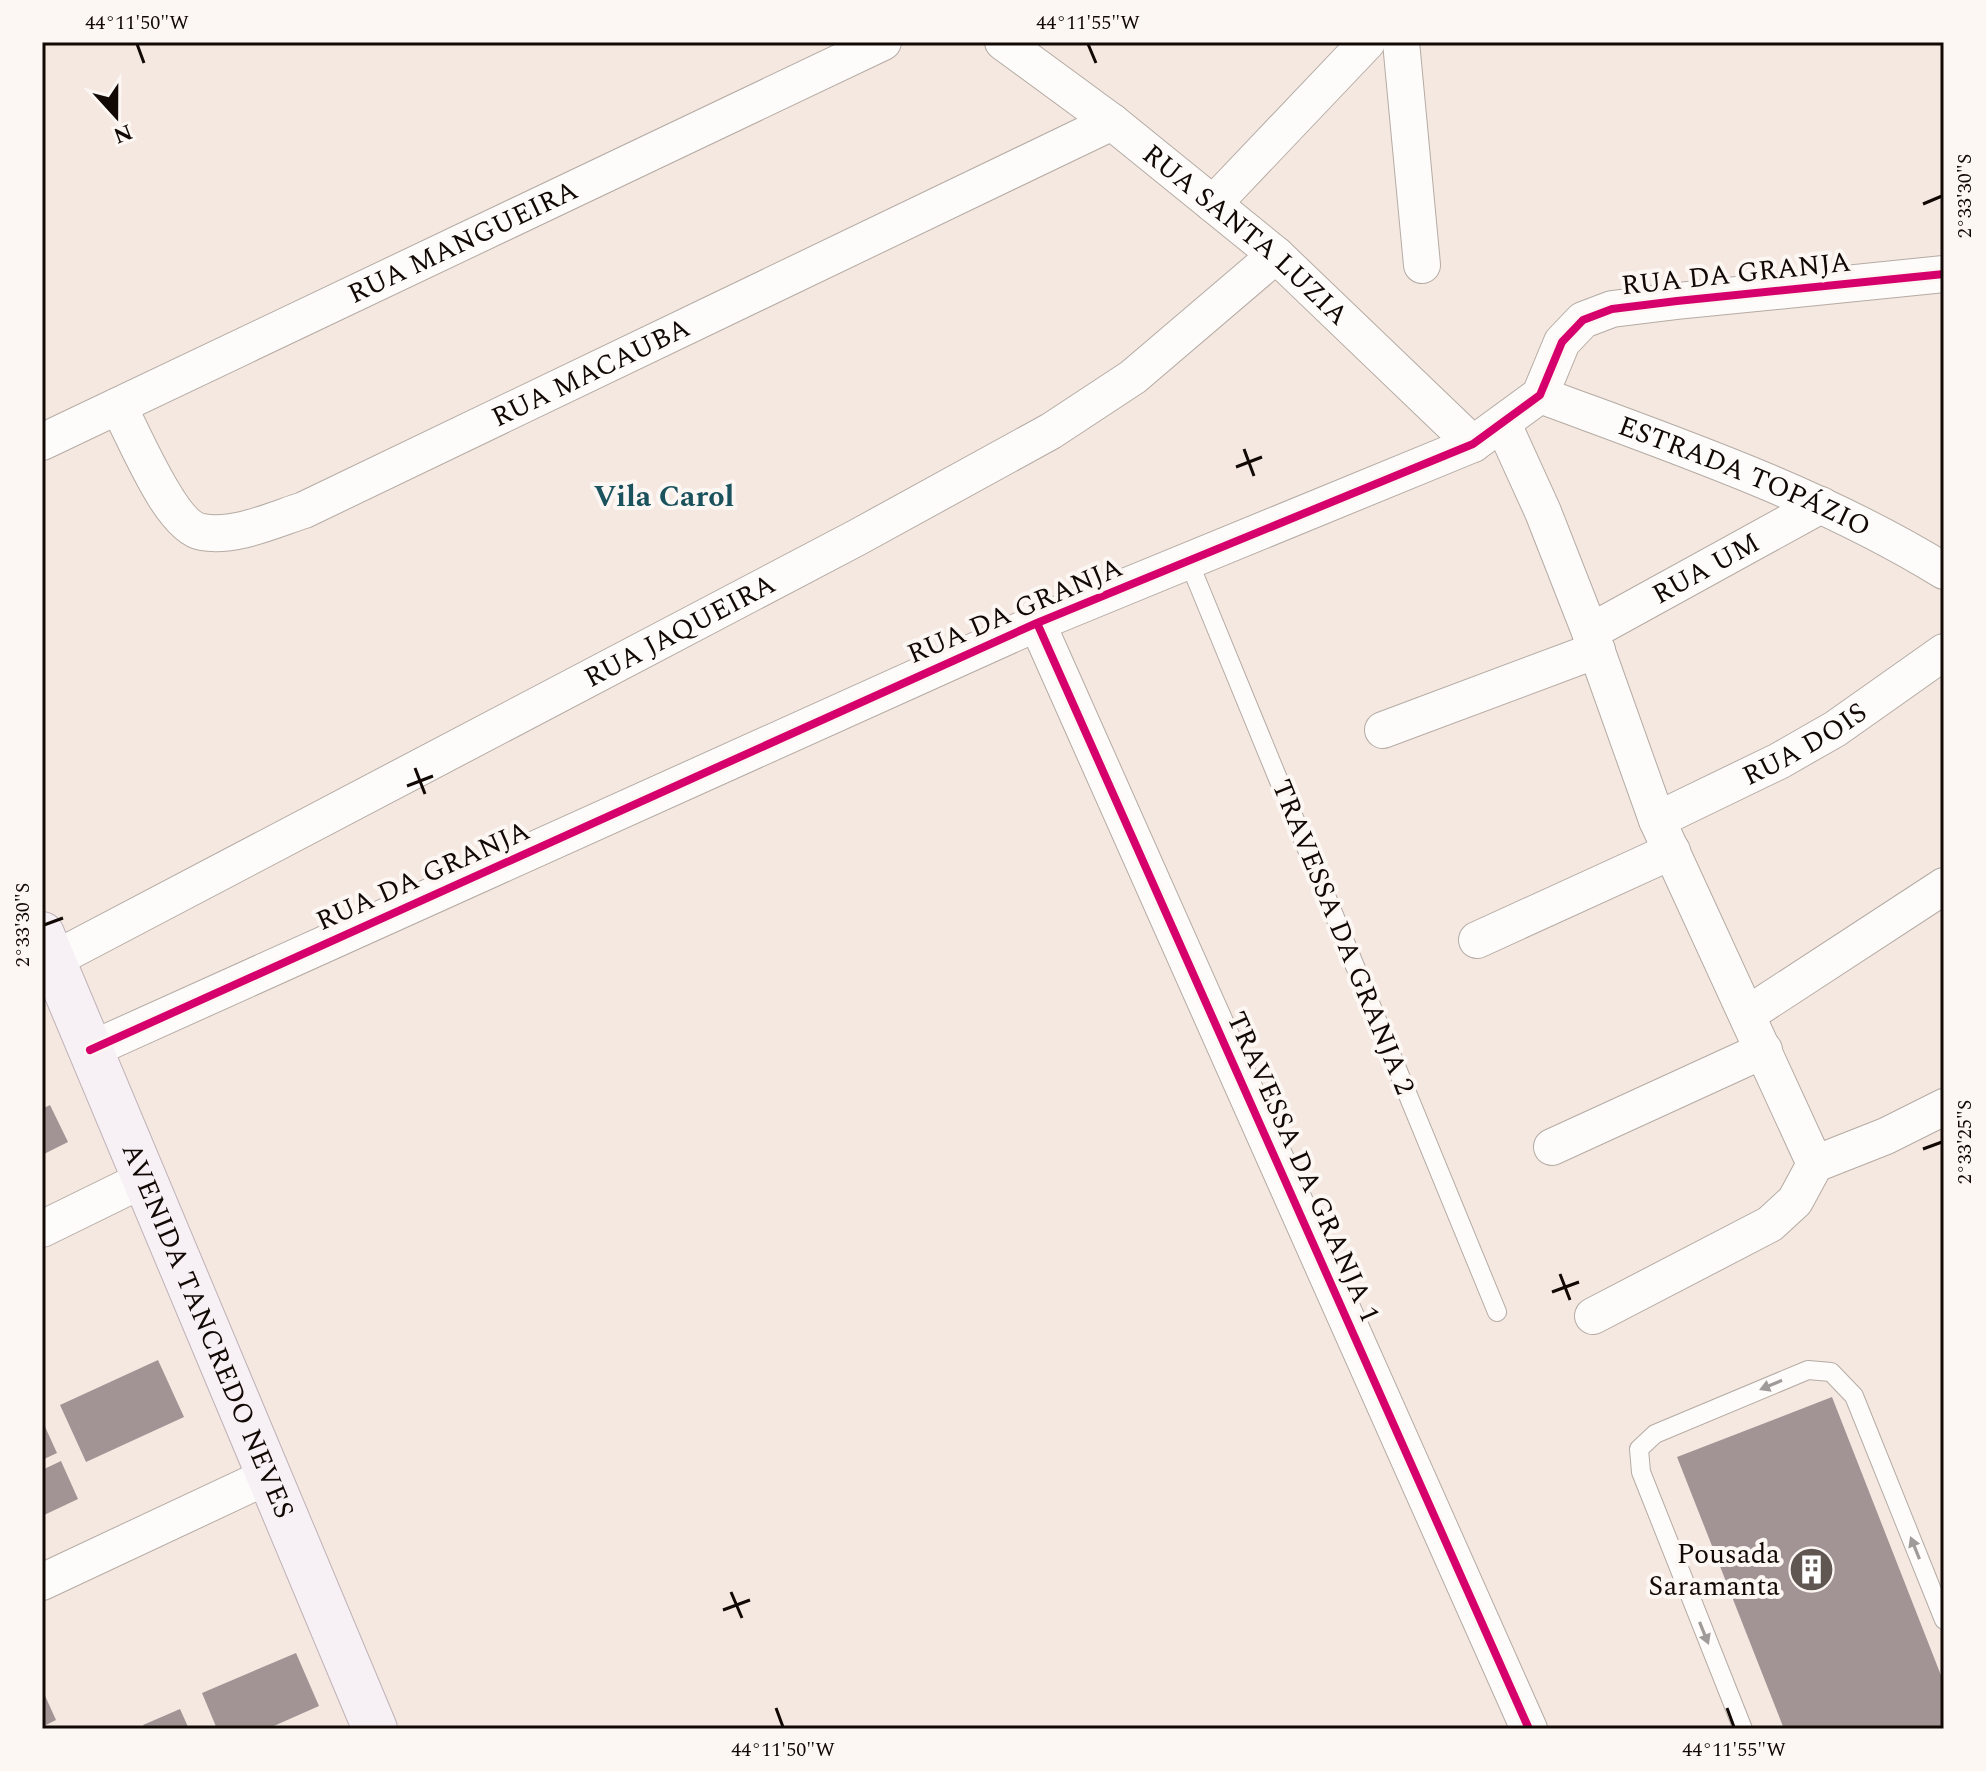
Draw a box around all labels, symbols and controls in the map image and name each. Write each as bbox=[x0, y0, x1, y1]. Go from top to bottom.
text: 44°11'50"W bbox=[85, 8, 189, 38]
text: 44°11'55"W bbox=[1036, 8, 1140, 38]
north arrow bbox=[76, 76, 156, 156]
text: N bbox=[108, 115, 137, 152]
street label: RUA SANTA LUZIA bbox=[1133, 133, 1359, 336]
text: 2°33'30"S bbox=[1950, 154, 1980, 238]
street label: RUA MANGUEIRA bbox=[341, 169, 585, 315]
street label: RUA DA GRANJA bbox=[1619, 241, 1853, 307]
street label: RUA MACAUBA bbox=[484, 306, 697, 438]
street label: ESTRADA TOPÁZIO bbox=[1612, 404, 1878, 548]
district label: Vila Carol bbox=[594, 474, 734, 520]
street label: RUA UM bbox=[1644, 521, 1767, 615]
street label: RUA DA GRANJA bbox=[900, 546, 1130, 676]
street label: RUA JAQUEIRA bbox=[576, 563, 783, 699]
street label: RUA DOIS bbox=[1735, 691, 1876, 797]
street label: TRAVESSA DA GRANJA 2 bbox=[1260, 773, 1426, 1101]
street label: RUA DA GRANJA bbox=[309, 809, 537, 943]
text: 2°33'30"S bbox=[8, 883, 38, 967]
street label: TRAVESSA DA GRANJA 1 bbox=[1215, 1004, 1391, 1330]
text: 2°33'25"S bbox=[1950, 1100, 1980, 1184]
street label: AVENIDA TANCREDO NEVES bbox=[110, 1136, 306, 1525]
one-way arrow bbox=[1759, 1379, 1783, 1392]
place label: Pousada Saramanta bbox=[1648, 1533, 1780, 1608]
one-way arrow bbox=[1908, 1536, 1921, 1560]
building icon: Pousada Saramanta bbox=[1787, 1546, 1835, 1594]
one-way arrow bbox=[1698, 1621, 1711, 1645]
text: 44°11'50"W bbox=[731, 1735, 835, 1765]
text: 44°11'55"W bbox=[1682, 1735, 1786, 1765]

